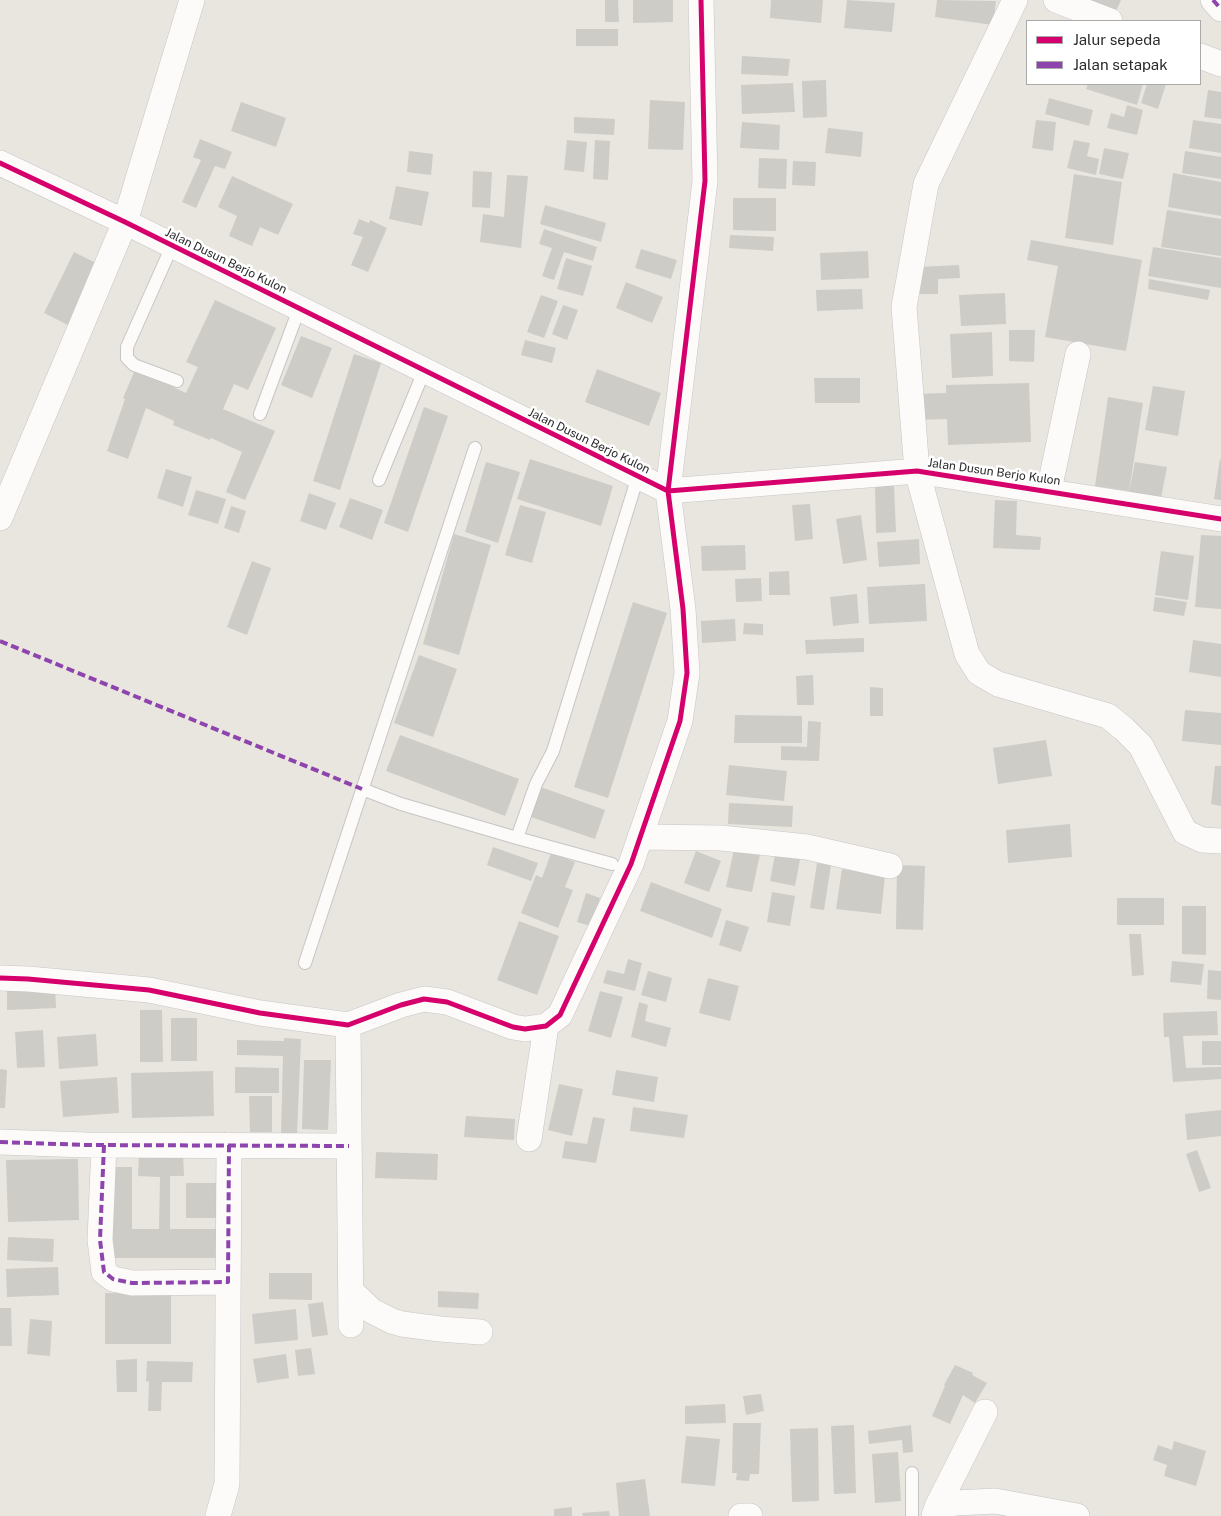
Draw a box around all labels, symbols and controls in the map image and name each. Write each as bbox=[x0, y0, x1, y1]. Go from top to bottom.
legend bbox=[1026, 20, 1201, 85]
text: Jalur sepeda bbox=[1073, 31, 1161, 48]
text: Jalan setapak bbox=[1073, 56, 1168, 73]
street label: Jalan Dusun Berjo Kulon bbox=[163, 225, 289, 297]
street label: Jalan Dusun Berjo Kulon bbox=[526, 405, 652, 477]
street label: Jalan Dusun Berjo Kulon bbox=[927, 456, 1061, 488]

